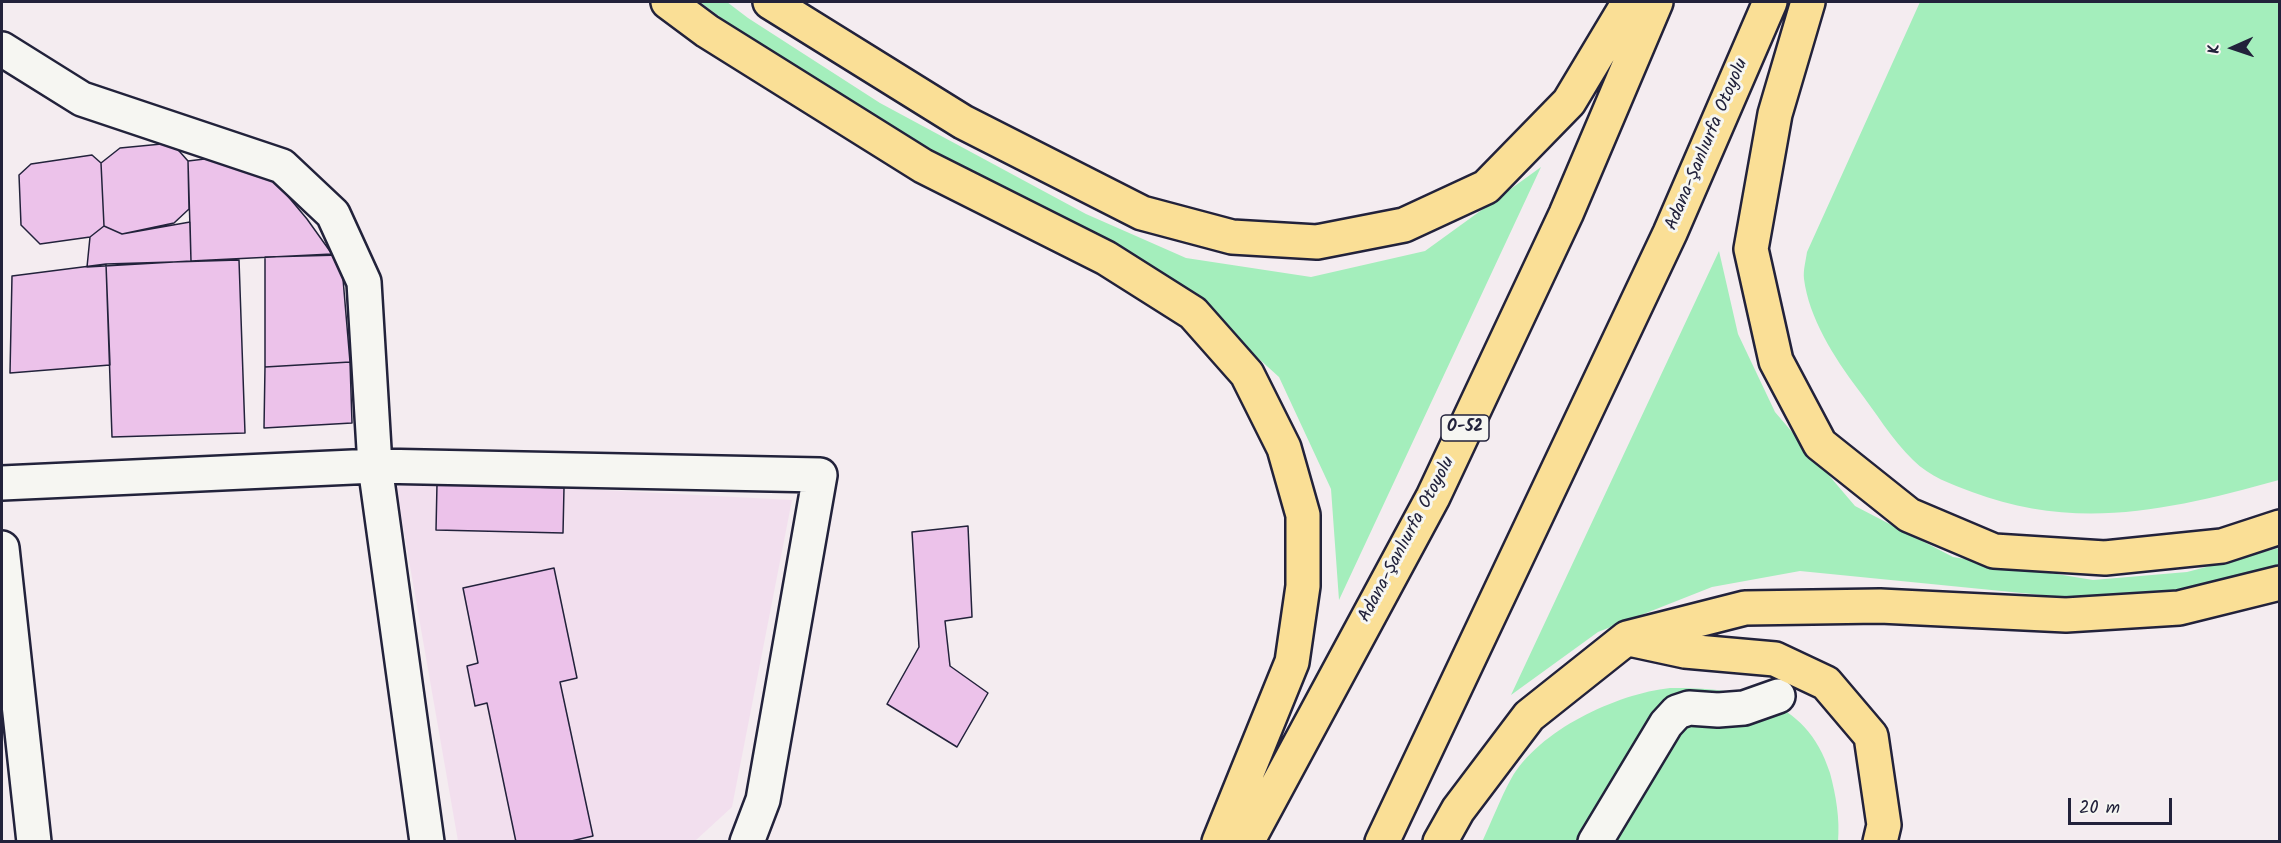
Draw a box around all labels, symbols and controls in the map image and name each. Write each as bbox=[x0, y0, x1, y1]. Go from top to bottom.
north arrow bbox=[2203, 18, 2263, 78]
text: K bbox=[2202, 44, 2227, 54]
street label: Adana-Şanlıurfa Otoyolu bbox=[1662, 56, 1754, 234]
road number: O-52 bbox=[1441, 415, 1489, 441]
street label: Adana-Şanlıurfa Otoyolu bbox=[1355, 454, 1461, 626]
scale bar bbox=[2071, 786, 2174, 824]
text: 20 m bbox=[2079, 794, 2120, 823]

